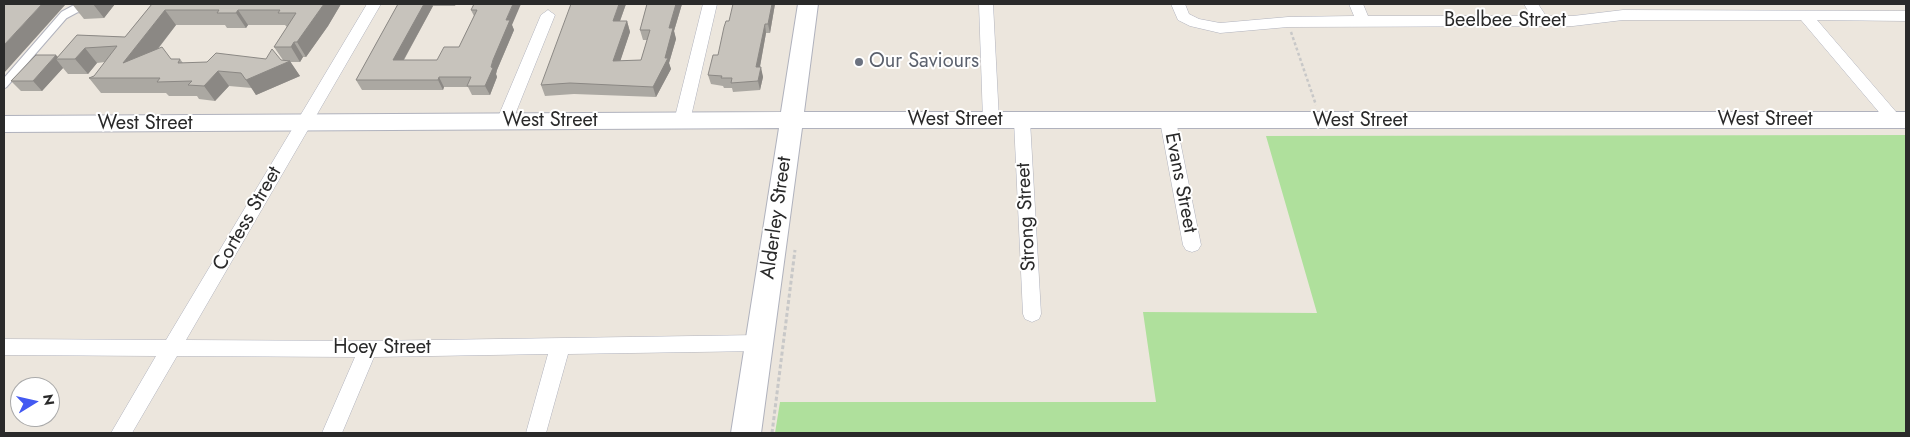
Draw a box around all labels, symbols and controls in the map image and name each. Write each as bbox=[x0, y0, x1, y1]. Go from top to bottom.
street label: Beelbee Street bbox=[1444, 9, 1566, 33]
place label: Our Saviours bbox=[869, 50, 979, 74]
marker: Our Saviours bbox=[853, 56, 865, 68]
street label: West Street bbox=[907, 108, 1003, 132]
street label: West Street bbox=[1717, 108, 1813, 132]
street label: West Street bbox=[502, 109, 598, 133]
street label: West Street bbox=[1312, 109, 1408, 133]
street label: West Street bbox=[97, 112, 193, 136]
street label: Evans Street bbox=[1159, 131, 1201, 235]
street label: Alderley Street bbox=[757, 155, 797, 281]
street label: Strong Street bbox=[1012, 162, 1042, 272]
street label: Cortess Street bbox=[209, 163, 287, 275]
street label: Hoey Street bbox=[333, 336, 431, 360]
north arrow bbox=[10, 377, 60, 427]
text: N bbox=[38, 393, 60, 407]

